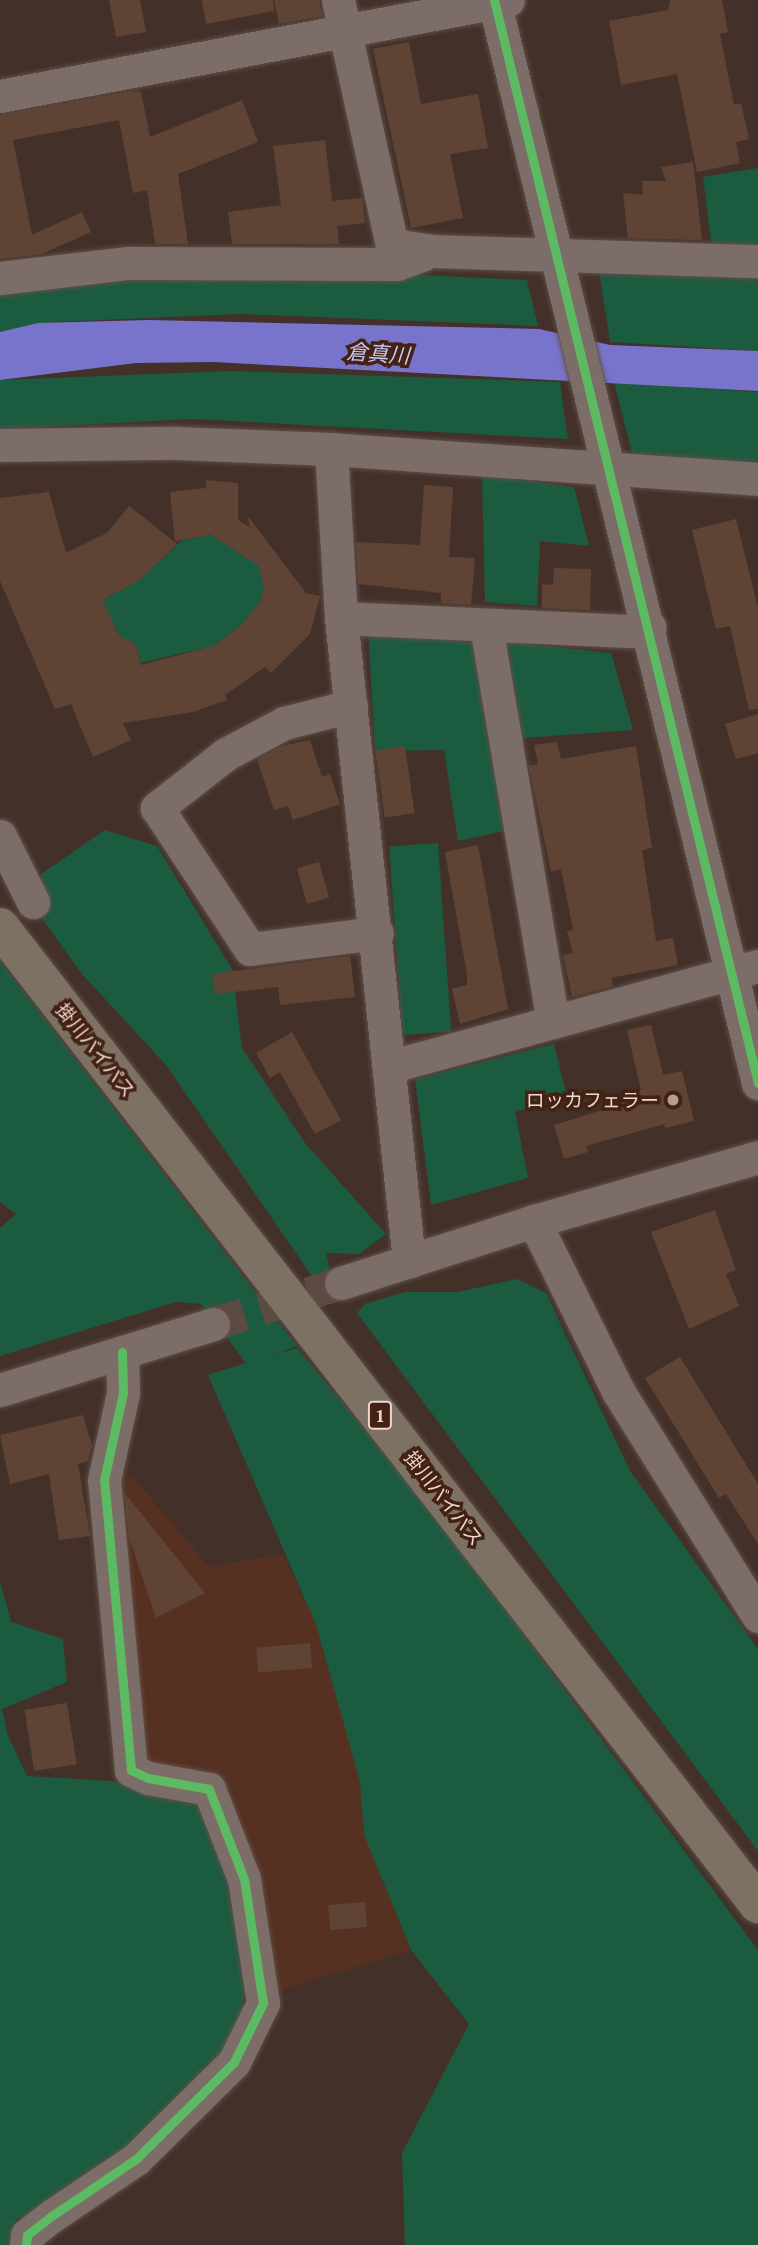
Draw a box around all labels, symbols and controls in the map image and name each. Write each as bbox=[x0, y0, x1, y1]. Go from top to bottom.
water label: 倉真川 bbox=[346, 338, 410, 368]
street label: 掛川バイパス bbox=[52, 998, 140, 1102]
place label: ロッカフェラー bbox=[526, 1089, 659, 1111]
marker: ロッカフェラー bbox=[665, 1092, 681, 1108]
road number: 1 bbox=[368, 1400, 392, 1430]
street label: 掛川バイパス bbox=[400, 1446, 488, 1550]

